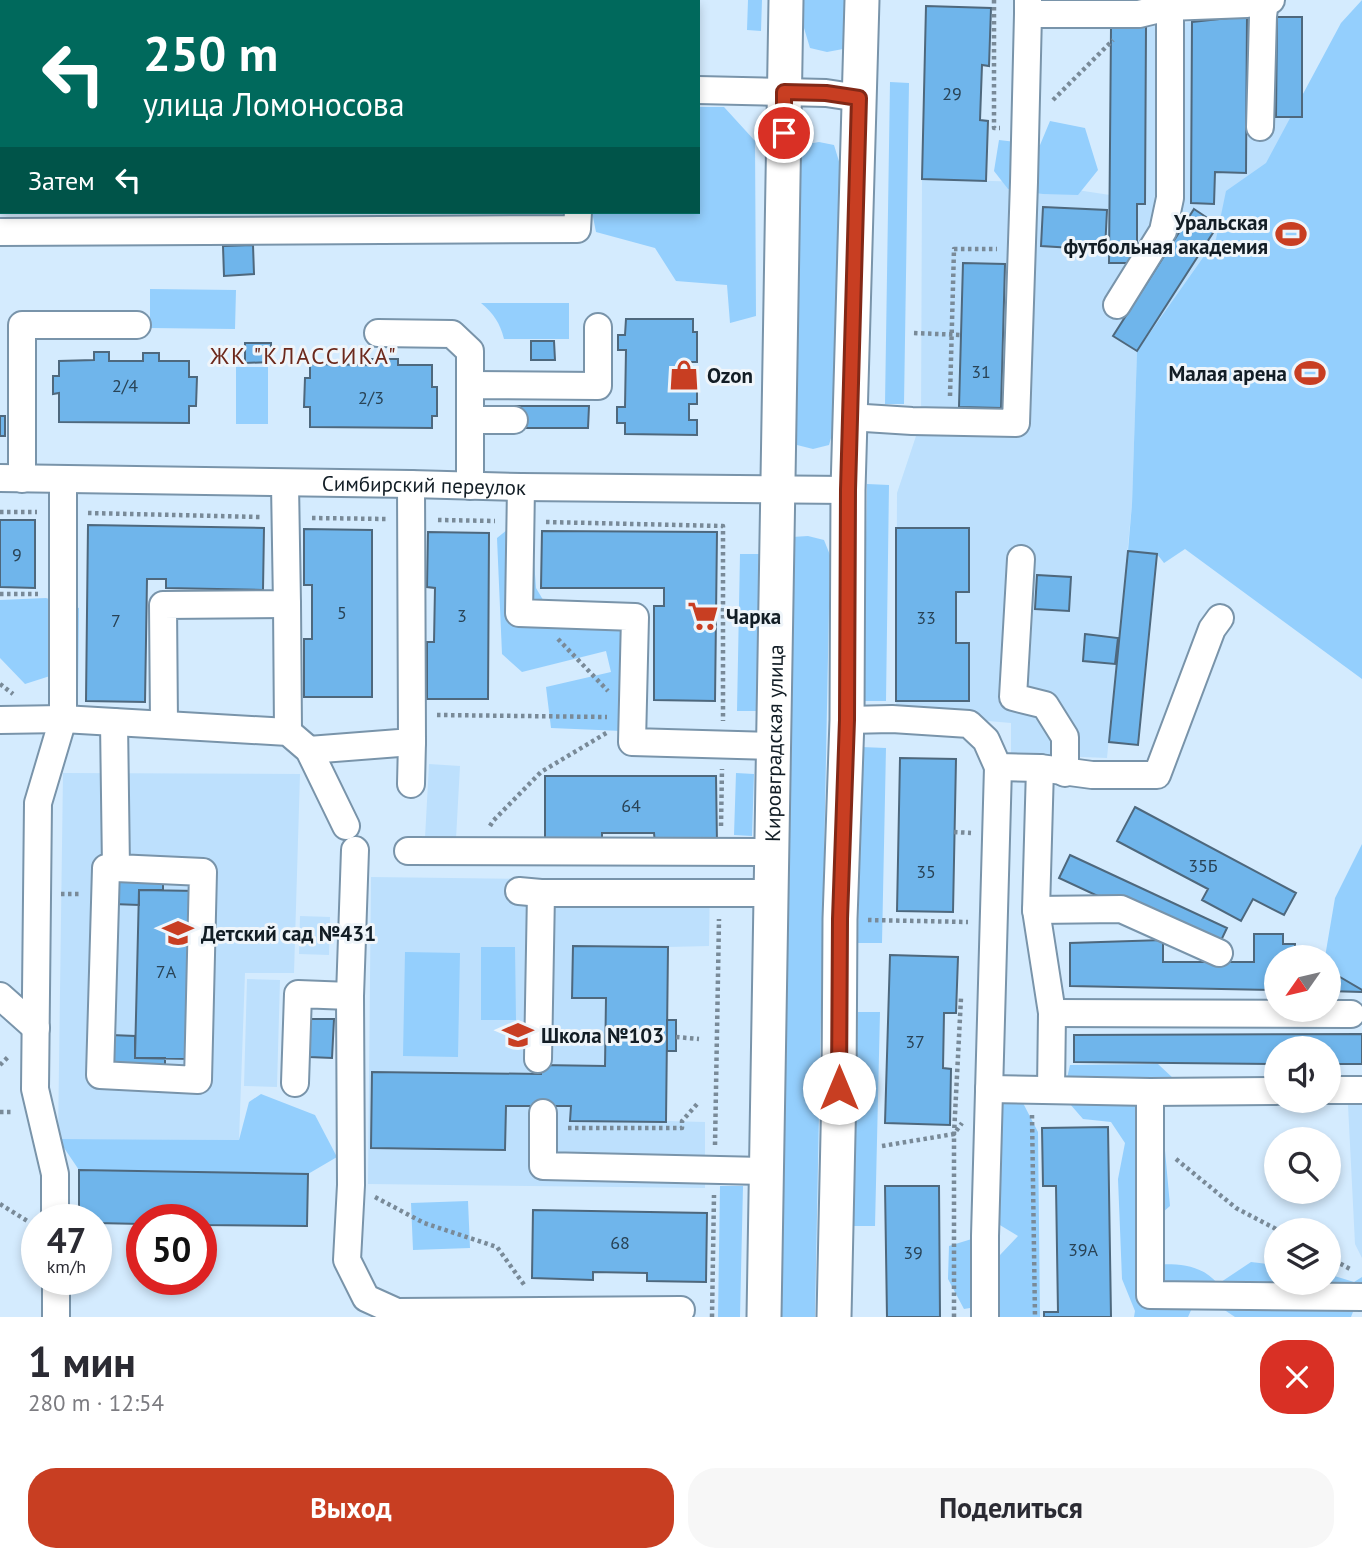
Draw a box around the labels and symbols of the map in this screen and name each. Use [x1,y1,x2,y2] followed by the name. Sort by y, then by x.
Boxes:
[942,82,962,105] house number: 29
[754,103,814,163] pin
[1063,209,1268,260] place label: Уральская футбольная академия
[1274,217,1308,251] sports icon: Уральская футбольная академия
[209,341,398,370] district label: ЖК "КЛАССИКА"
[1293,356,1327,390] sports icon: Малая арена
[667,358,701,392] shop icon: Ozon
[971,360,991,383] house number: 31
[1169,360,1287,387] place label: Малая арена
[707,362,753,389] place label: Ozon
[112,374,138,397] house number: 2/4
[358,386,384,409] house number: 2/3
[322,469,526,501] street label: Симбирский переулок
[12,543,22,566] house number: 9
[686,599,720,633] supermarket icon: Чарка
[337,601,347,624] house number: 5
[726,603,781,630] place label: Чарка
[457,604,467,627] house number: 3
[916,606,936,629] house number: 33
[111,609,121,632] house number: 7
[758,644,789,842] street label: Кировградская улица
[621,794,641,817] house number: 64
[1188,854,1218,877] house number: 35Б
[916,860,936,883] house number: 35
[161,916,195,950] school or university icon: Детский сад №431
[201,920,376,947] place label: Детский сад №431
[1264,945,1340,1022] north arrow
[156,960,177,983] house number: 7А
[501,1018,535,1052] school or university icon: Школа №103
[541,1022,664,1049] place label: Школа №103
[905,1030,925,1053] house number: 37
[802,1051,876,1125] position arrow
[126,1204,217,1295] speed limit sign: 50
[610,1231,630,1254] house number: 68
[1068,1238,1099,1261] house number: 39А
[903,1241,923,1264] house number: 39

